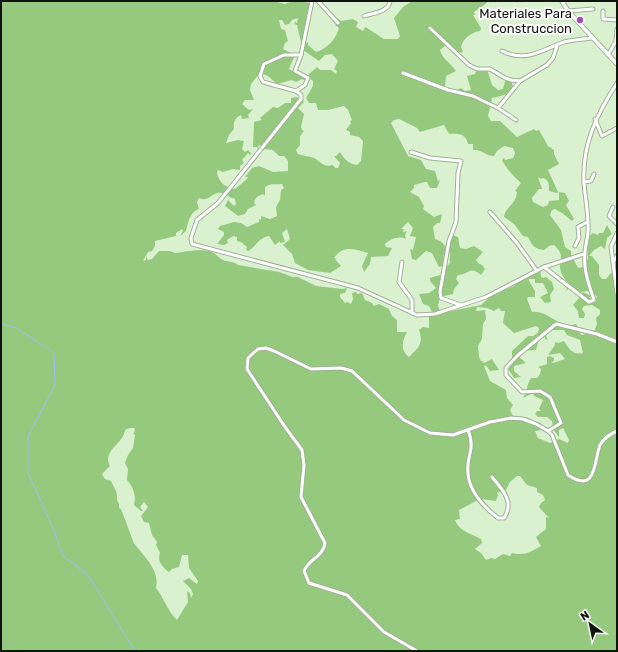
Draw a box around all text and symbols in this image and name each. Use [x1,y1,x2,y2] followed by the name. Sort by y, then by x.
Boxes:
[479,6,572,36] place label: Materiales Para Construccion
[575,15,585,25] marker: Materiales Para Construccion
[570,604,610,644] north arrow
[578,608,592,624] text: N

